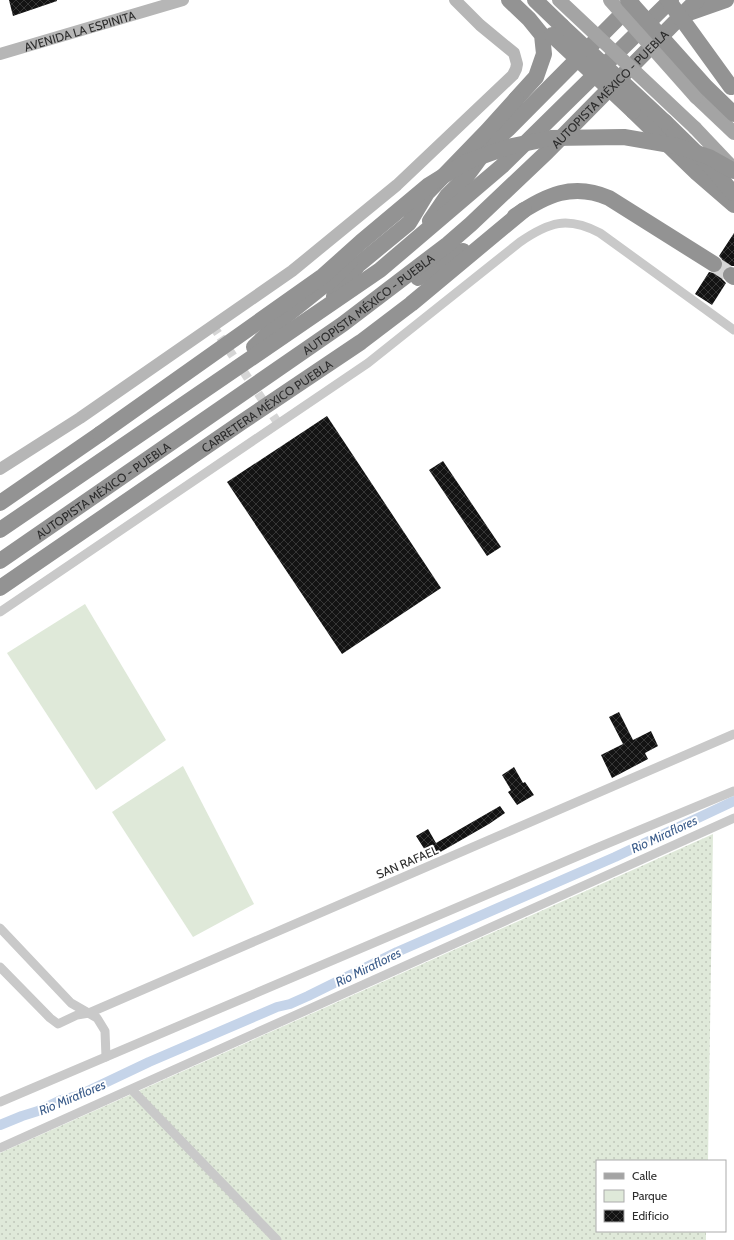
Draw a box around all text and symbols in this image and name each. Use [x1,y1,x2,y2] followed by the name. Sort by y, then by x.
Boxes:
[22,7,138,54] street label: AVENIDA LA ESPINITA
[548,26,672,151] street label: AUTOPISTA MÉXICO - PUEBLA
[299,250,437,358] street label: AUTOPISTA MÉXICO - PUEBLA
[198,356,335,455] street label: CARRETERA MÉXICO PUEBLA
[33,438,174,542] street label: AUTOPISTA MÉXICO - PUEBLA
[628,812,700,856] water label: Rio Miraflores
[374,842,440,882] street label: SAN RAFAEL
[333,944,403,990] water label: Rio Miraflores
[36,1076,108,1118] water label: Rio Miraflores
[596,1160,726,1232] legend
[632,1168,657,1183] text: Calle
[632,1188,667,1203] text: Parque
[632,1208,669,1223] text: Edificio

